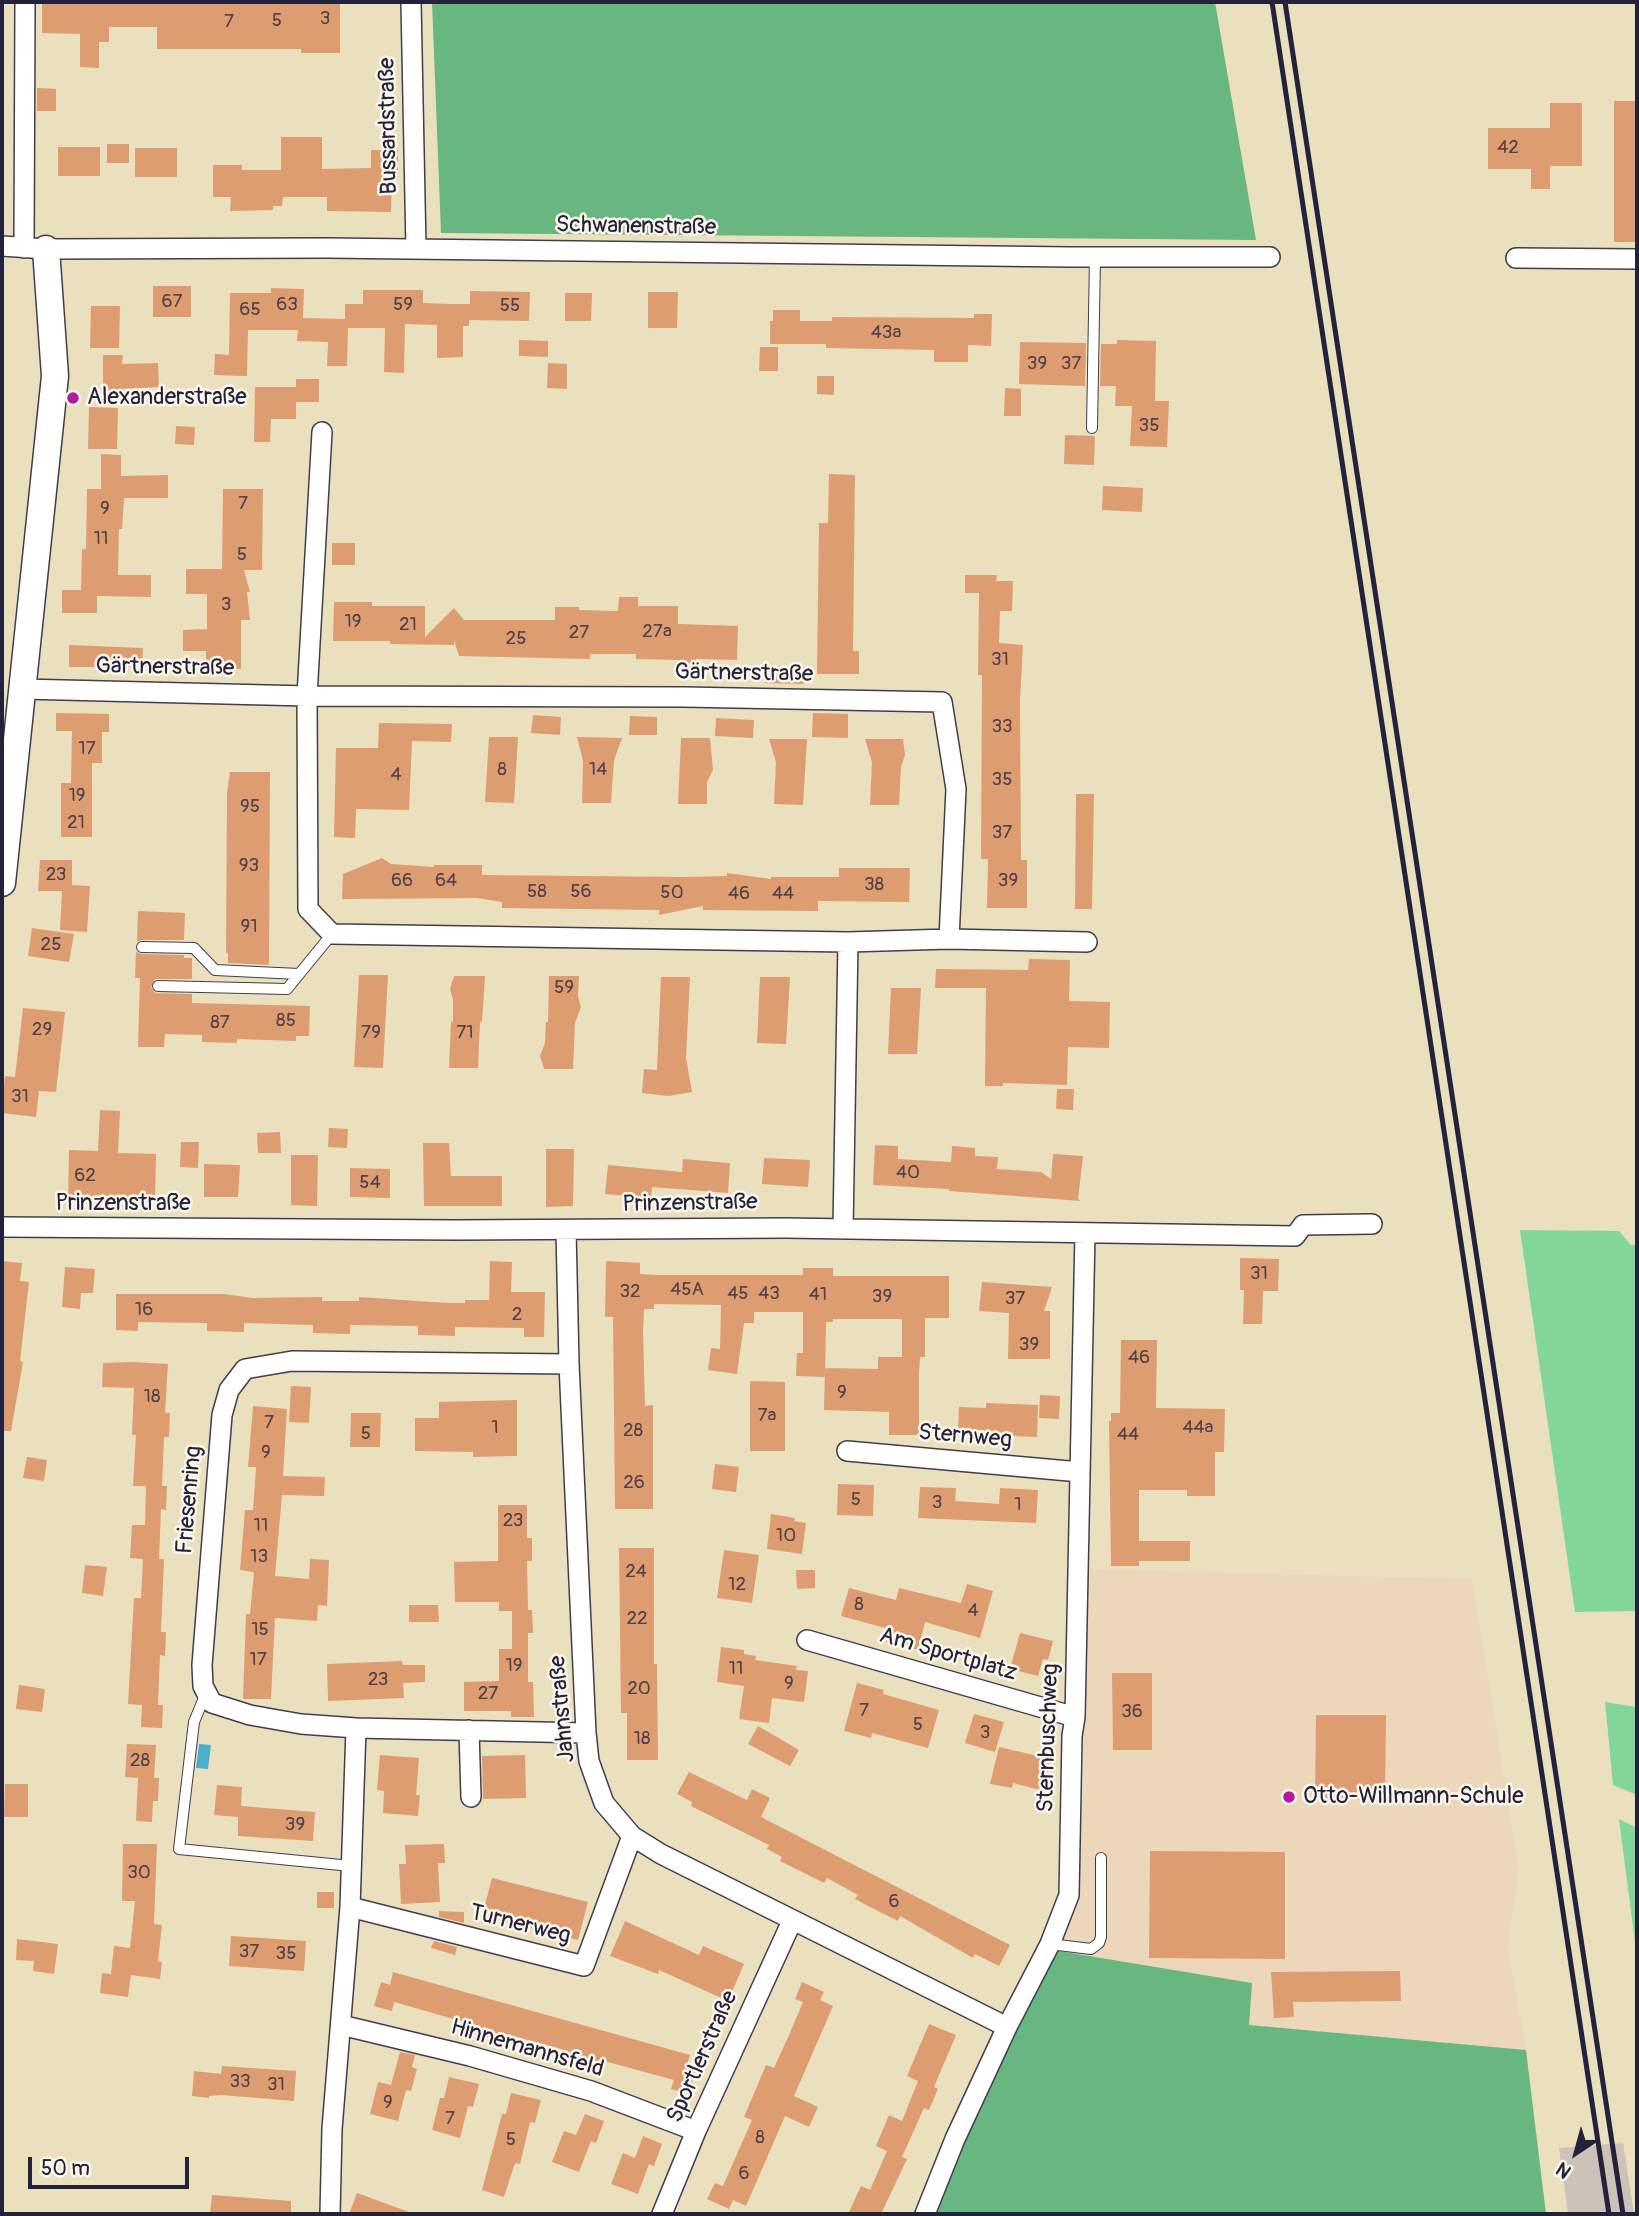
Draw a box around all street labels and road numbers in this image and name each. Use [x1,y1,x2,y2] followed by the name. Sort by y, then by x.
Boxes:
[374,57,404,195] street label: Bussardstraße
[556,212,716,242] street label: Schwanenstraße
[95,653,235,683] street label: Gärtnerstraße
[674,659,814,689] street label: Gärtnerstraße
[622,1189,758,1219] street label: Prinzenstraße
[55,1190,191,1218] street label: Prinzenstraße
[917,1419,1013,1455] street label: Sternweg
[172,1445,208,1555] street label: Friesenring
[876,1622,1020,1688] street label: Am Sportplatz
[545,1654,581,1764] street label: Jahnstraße
[1033,1663,1065,1813] street label: Sternbuschweg
[467,1899,573,1951] street label: Turnerweg
[662,1987,744,2127] street label: Sportlerstraße
[447,2014,607,2084] street label: Hinnemannsfeld

